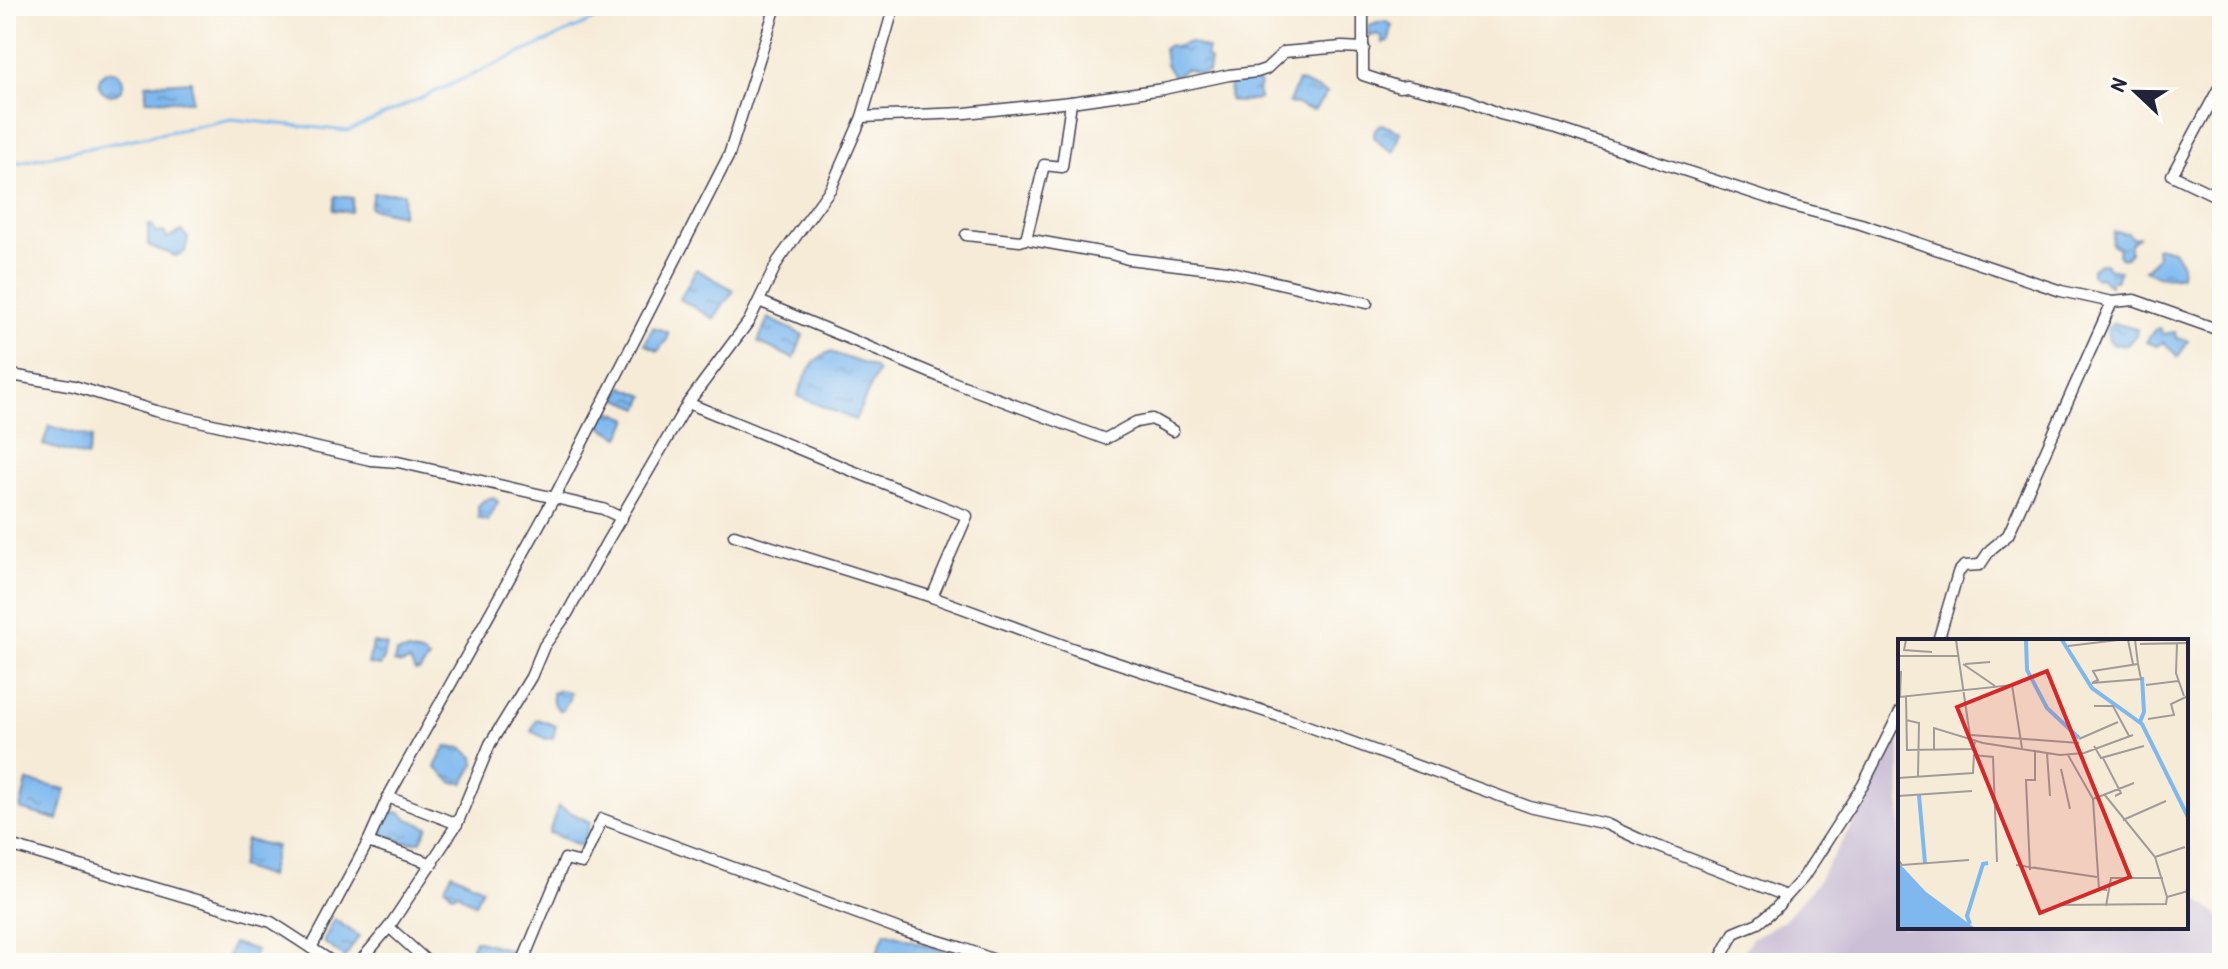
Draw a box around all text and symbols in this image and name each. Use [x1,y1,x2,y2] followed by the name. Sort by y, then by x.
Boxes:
[2096,52,2176,132] north arrow
[2101,73,2134,96] text: N
[1898,639,2188,929] inset map

